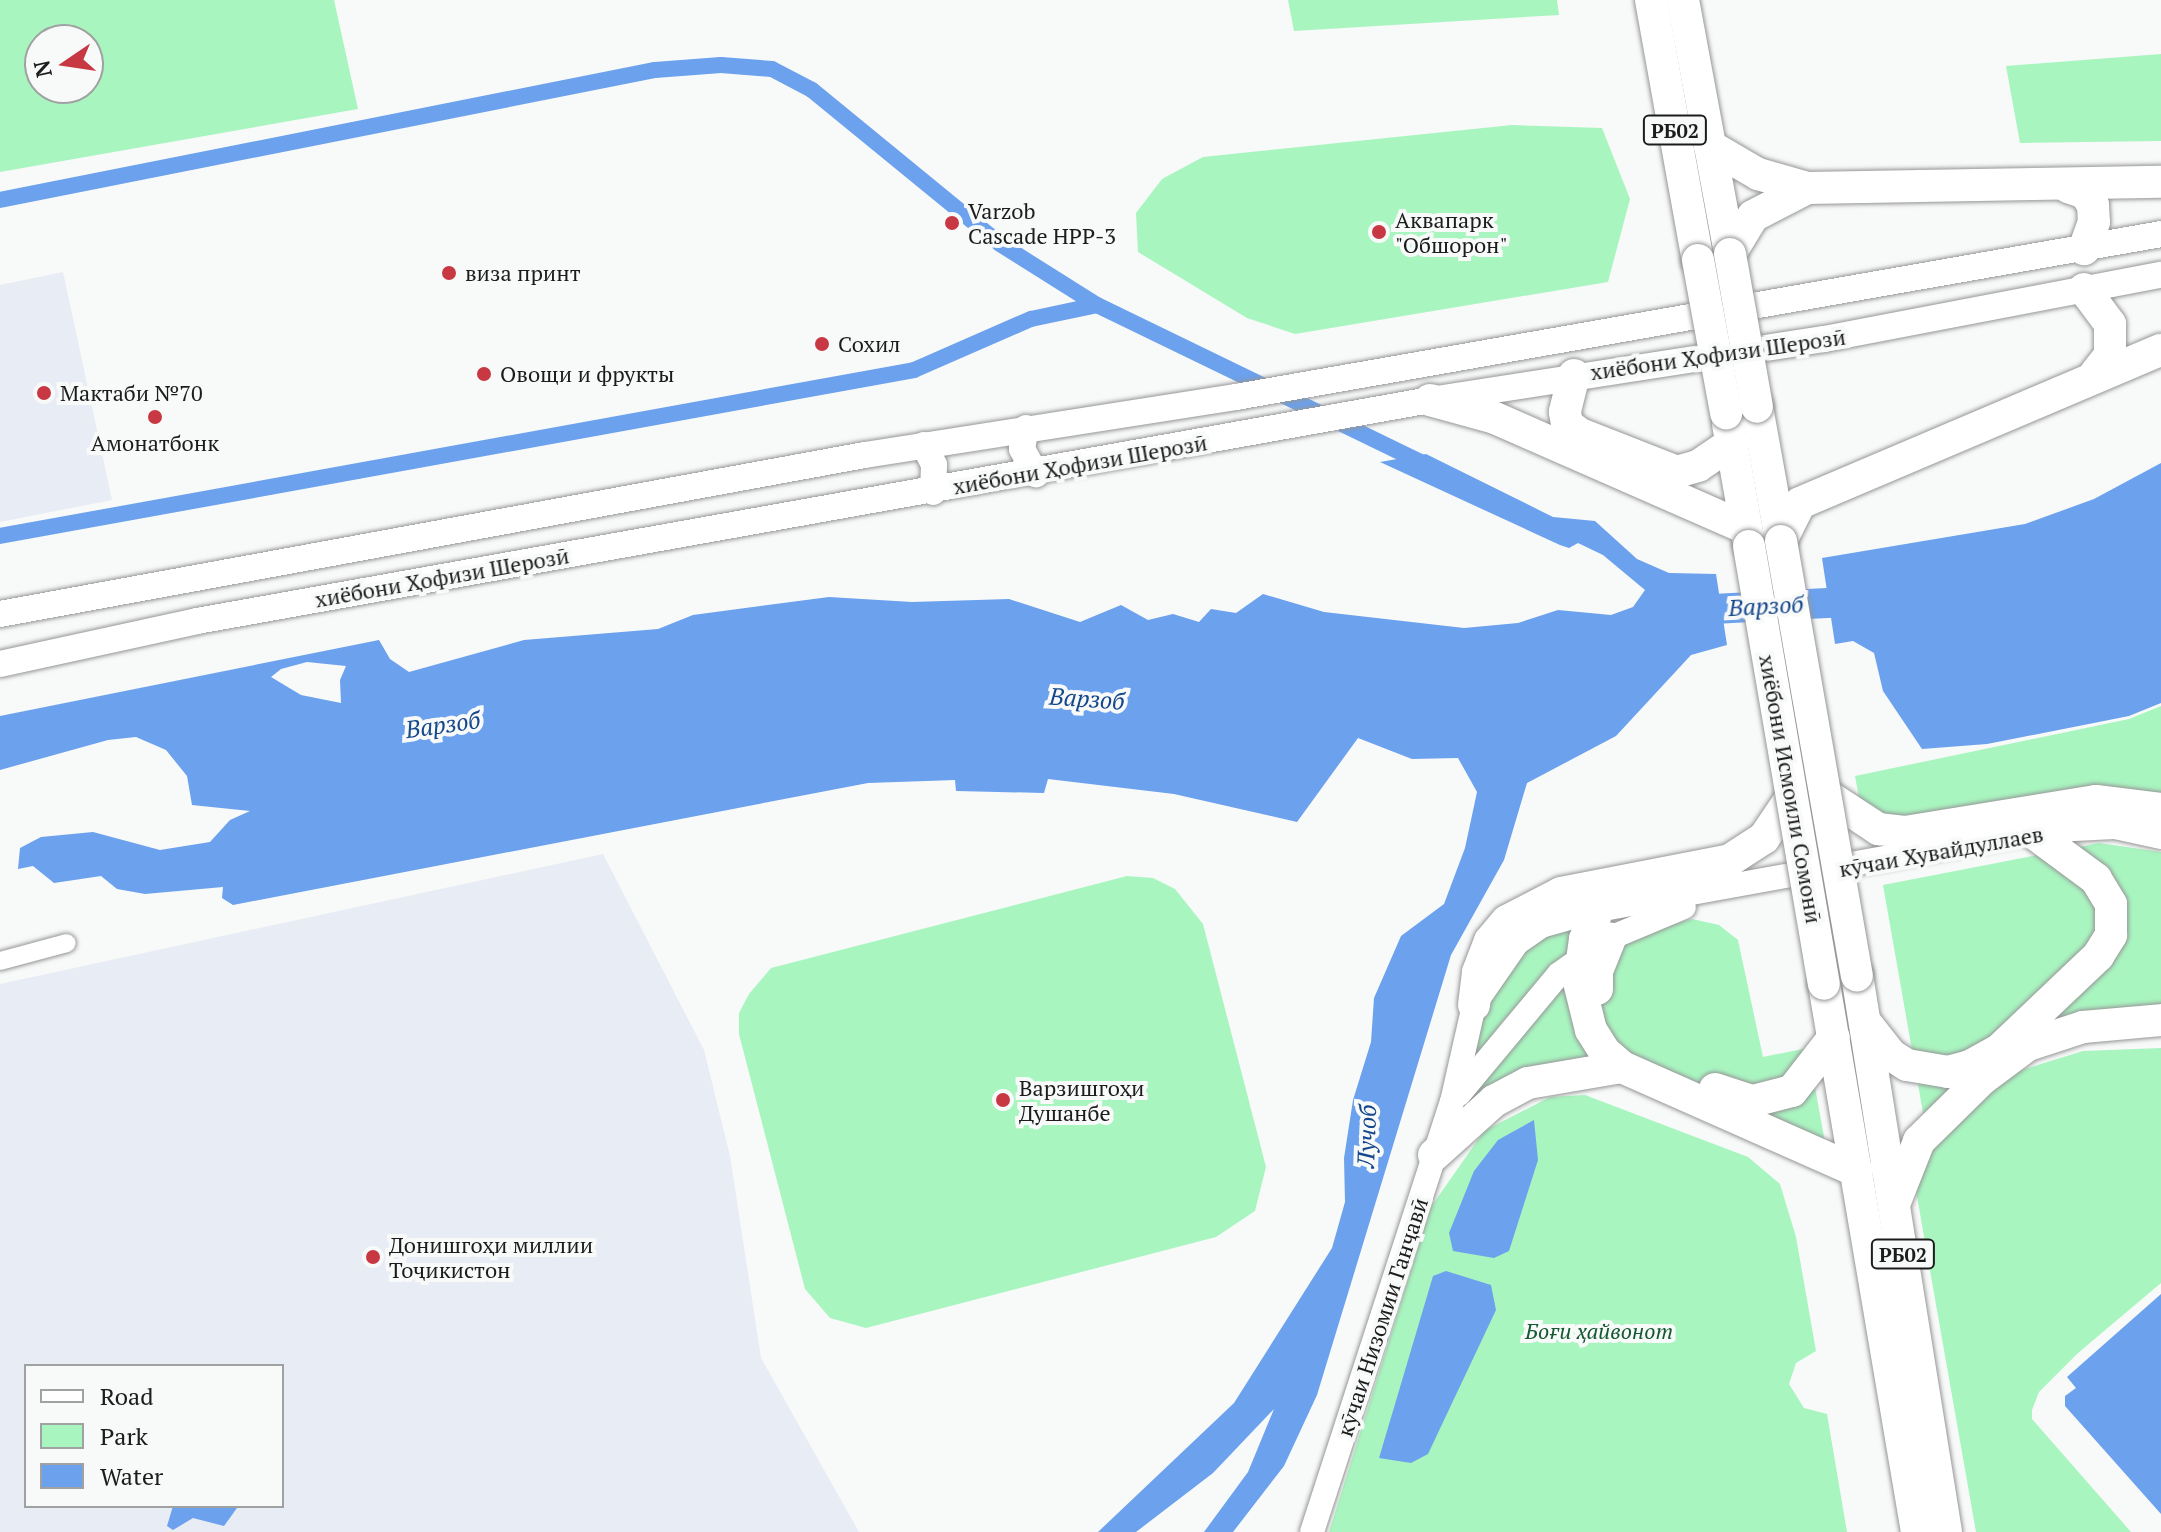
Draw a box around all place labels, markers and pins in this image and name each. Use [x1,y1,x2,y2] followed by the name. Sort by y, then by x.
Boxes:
[968,197,1116,248] place label: Varzob Cascade HPP-3
[1395,206,1508,258] place label: Аквапарк "Обшорон"
[943,214,961,232] marker: Varzob Cascade HPP-3
[1370,223,1388,241] marker: Аквапарк "Обшорон"
[465,260,581,286] place label: виза принт
[440,264,458,282] marker: виза принт
[838,331,900,357] place label: Сохил
[813,335,831,353] marker: Сохил
[500,361,674,387] place label: Овощи и фрукты
[475,365,493,383] marker: Овощи и фрукты
[60,380,203,406] place label: Мактаби №70
[35,384,53,402] marker: Мактаби №70
[146,408,164,426] marker: Амонатбонк
[91,430,219,456] place label: Амонатбонк
[1019,1074,1145,1126] place label: Варзишгоҳи Душанбе
[994,1091,1012,1109] marker: Варзишгоҳи Душанбе
[389,1231,593,1282] place label: Донишгоҳи миллии Тоҷикистон
[364,1248,382,1266] marker: Донишгоҳи миллии Тоҷикистон

